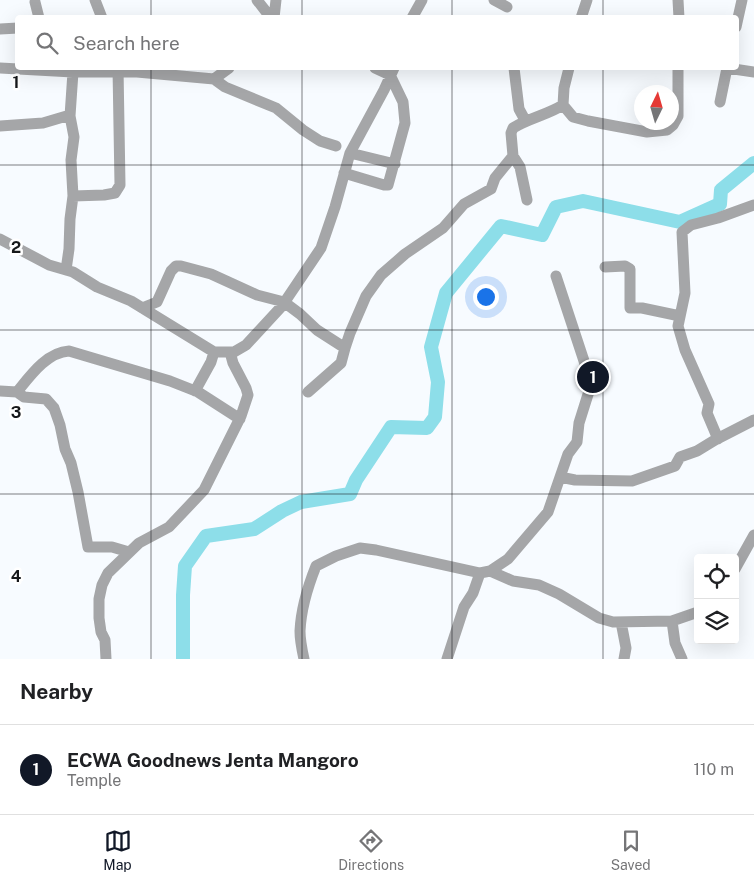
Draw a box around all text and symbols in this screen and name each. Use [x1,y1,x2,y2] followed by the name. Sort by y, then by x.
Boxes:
[15,15,739,70] search box
[33,29,61,57] icon: search
[73,32,180,54] text: Search here
[13,73,19,92] text: 1
[634,85,679,130] north arrow
[11,238,21,257] text: 2
[473,284,499,310] your location
[577,358,609,396] pin: 1
[11,403,21,422] text: 3
[694,554,739,644] map controls
[694,554,739,599] button: locate
[11,567,22,586] text: 4
[694,599,739,644] button: layers
[20,679,93,704] text: Nearby
[67,749,359,771] text: ECWA Goodnews Jenta Mangoro
[33,760,39,779] text: 1
[693,760,734,779] text: 110 m
[67,771,121,790] text: Temple
[103,827,132,873] tab: Map
[338,827,404,873] tab: Directions
[611,827,651,873] tab: Saved

